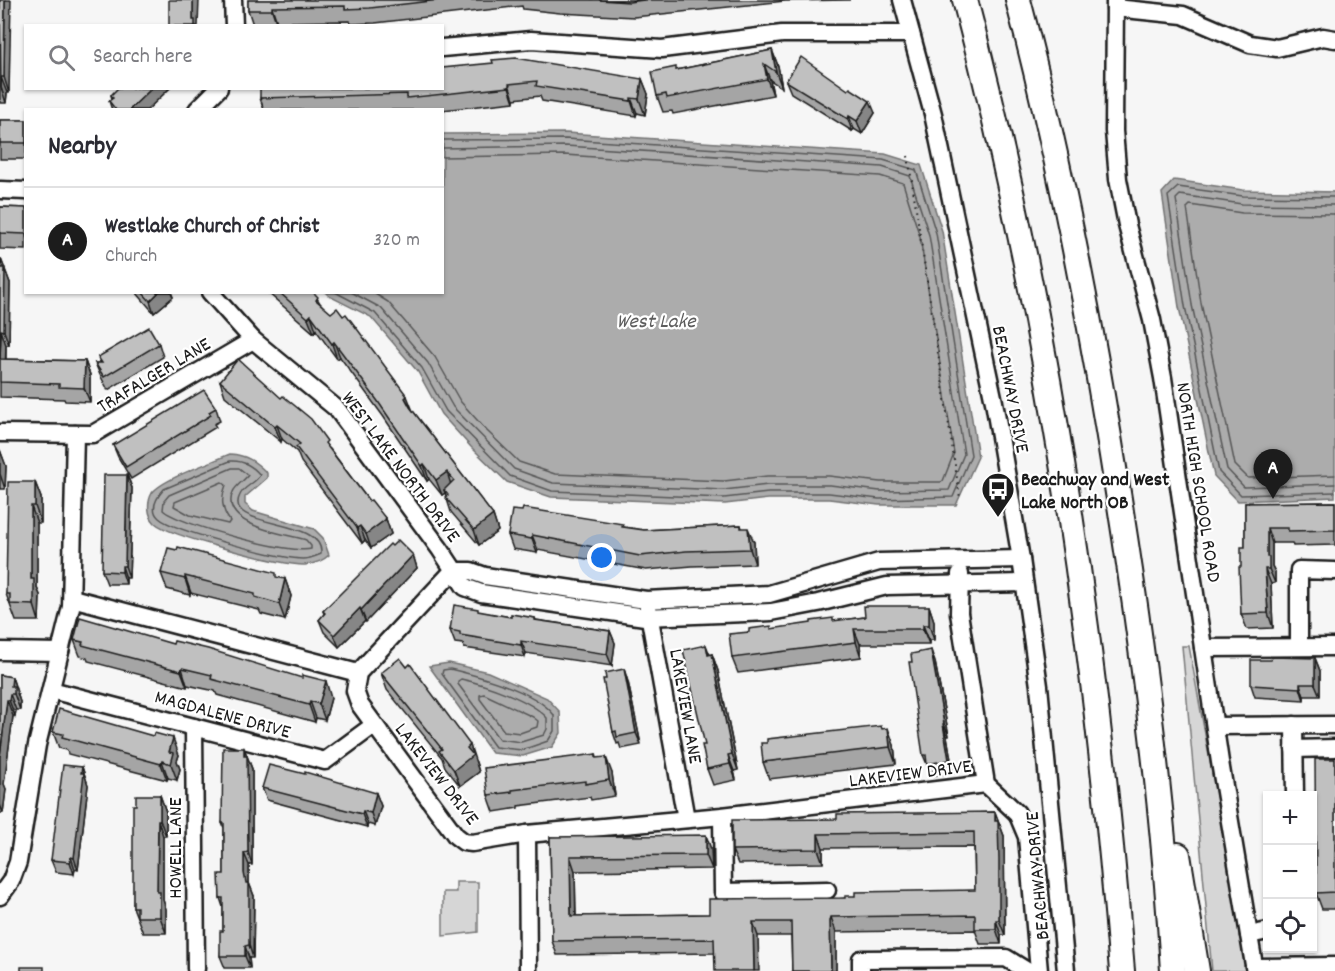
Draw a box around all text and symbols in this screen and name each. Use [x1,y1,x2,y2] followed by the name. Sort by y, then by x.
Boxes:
[24,24,444,90] search box
[45,41,78,74] icon: search
[93,42,192,73] text: Search here
[48,129,116,166] text: Nearby
[105,212,320,243] text: Westlake Church of Christ
[62,227,73,255] text: A
[373,227,420,255] text: 320 m
[105,243,157,271] text: Church
[617,308,697,338] water label: West Lake
[983,324,1035,455] street label: BEACHWAY DRIVE
[92,332,217,422] street label: TRAFALGER LANE
[1167,380,1227,585] street label: NORTH HIGH SCHOOL ROAD
[333,386,466,549] street label: WEST LAKE NORTH DRIVE
[1254,450,1292,499] pin: A
[1021,467,1170,518] place label: Beachway and West Lake North OB
[980,471,1016,518] bus stop icon: Beachway and West Lake North OB
[587,543,616,572] your location
[660,647,708,766] street label: LAKEVIEW LANE
[151,684,293,748] street label: MAGDALENE DRIVE
[387,718,485,832] street label: LAKEVIEW DRIVE
[847,754,973,796] street label: LAKEVIEW DRIVE
[1263,791,1317,953] map controls
[1263,791,1317,845] button: +
[163,797,191,899] street label: HOWELL LANE
[1019,810,1059,941] street label: BEACHWAY DRIVE
[1263,845,1317,899] button: −
[1263,899,1317,953] button: locate

